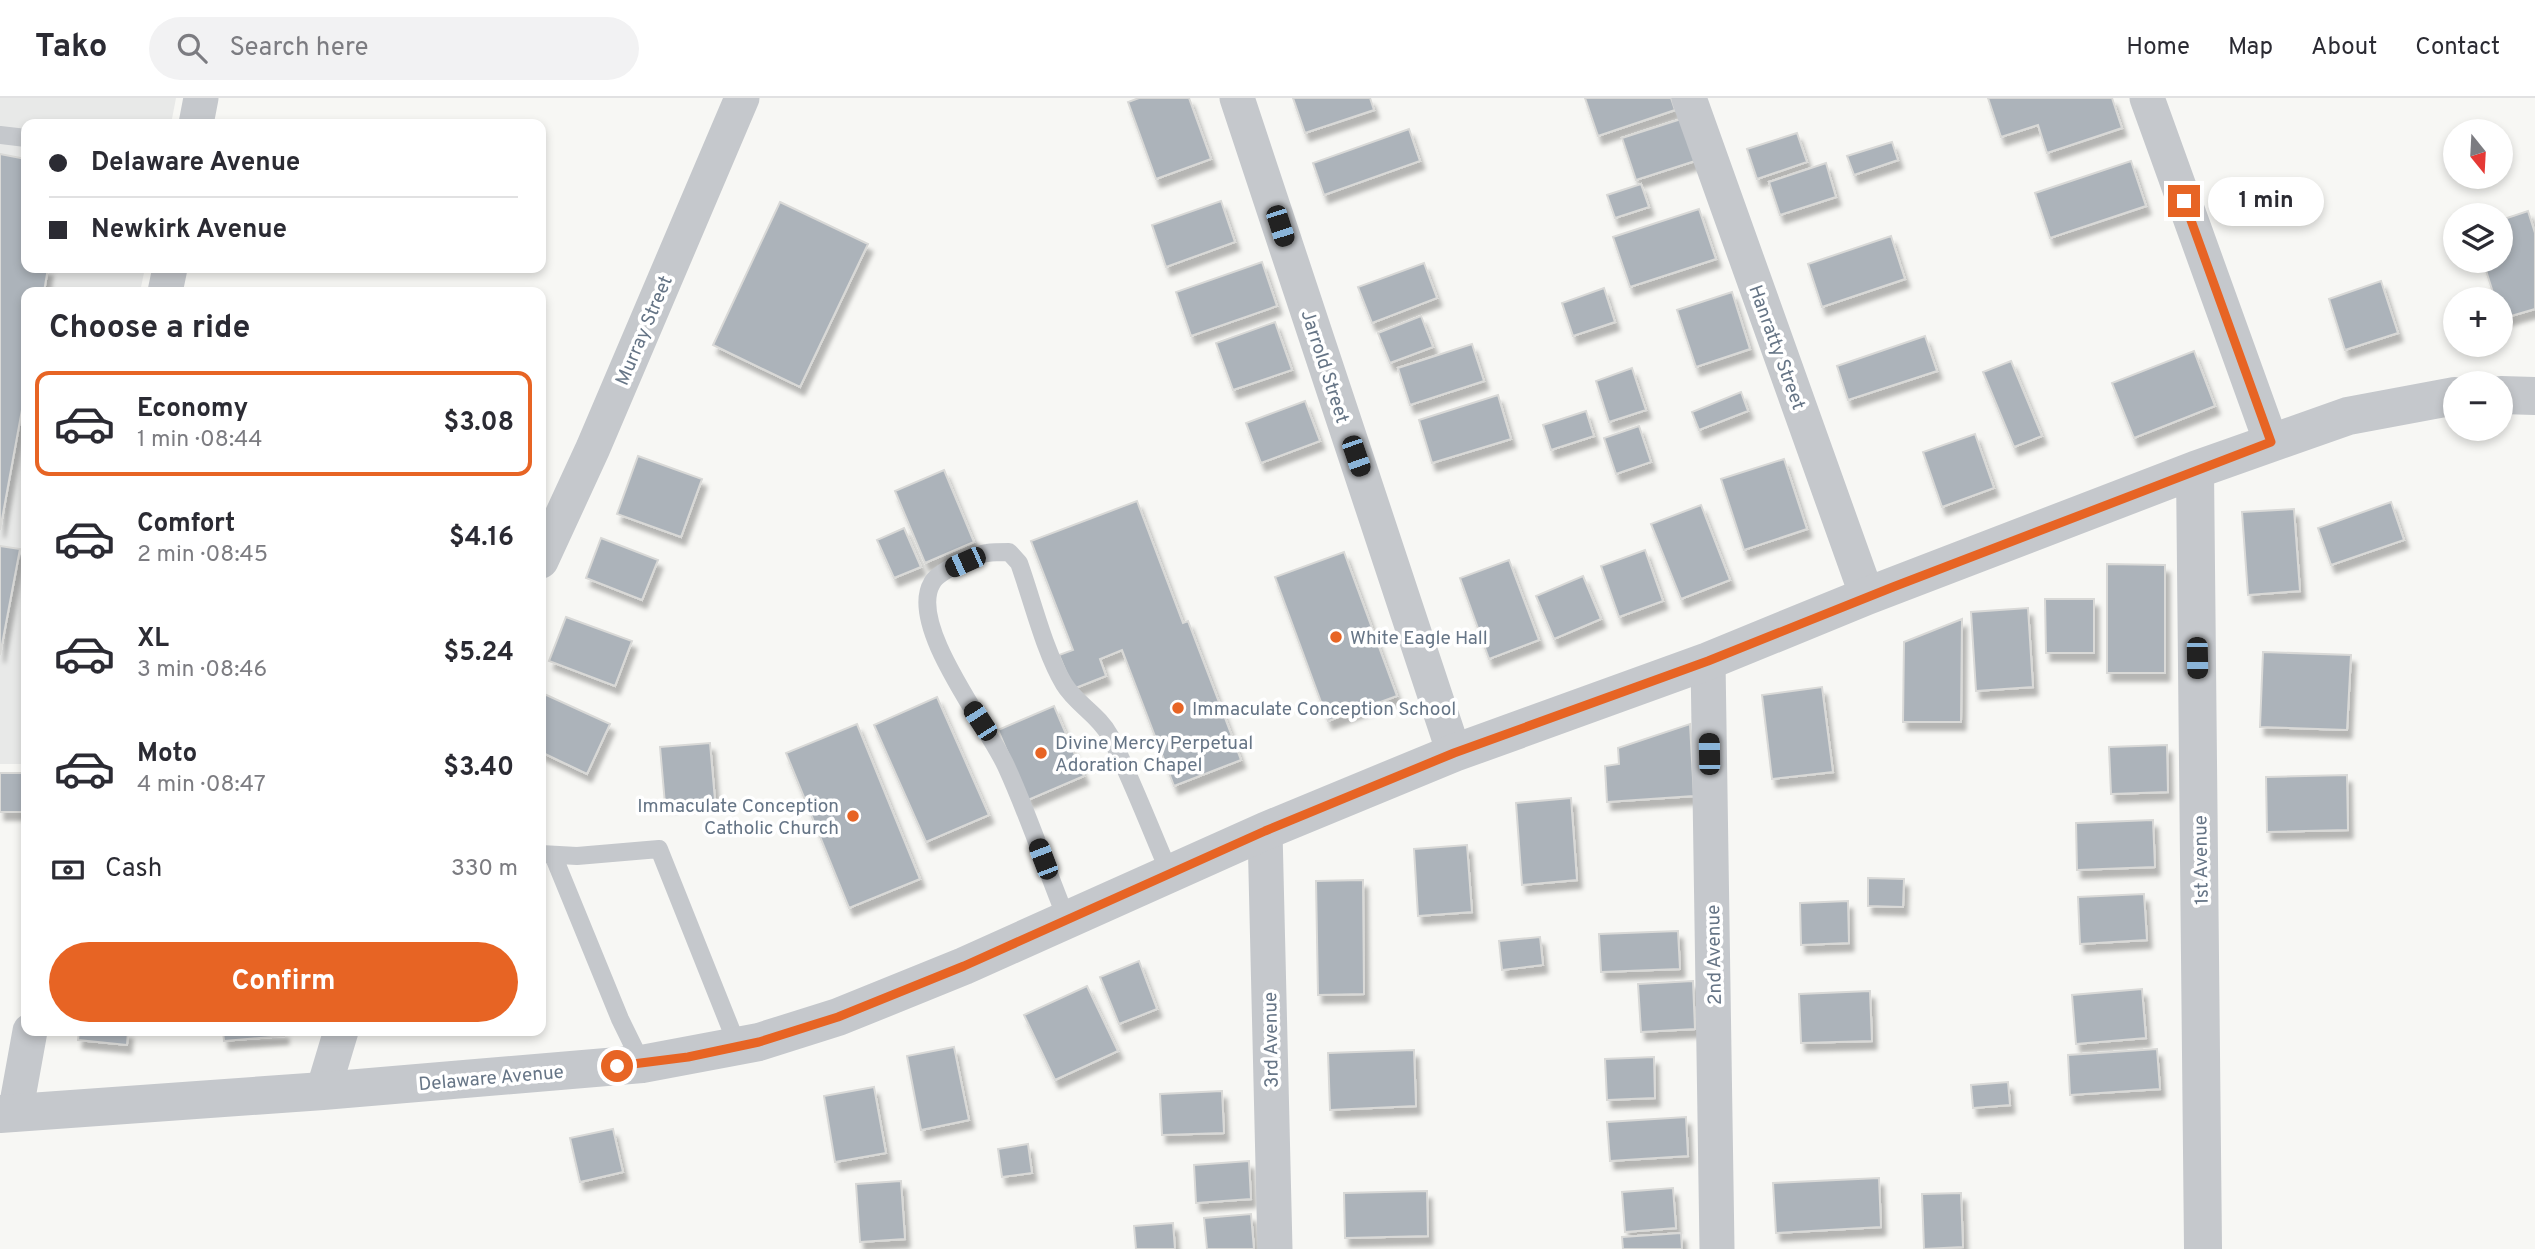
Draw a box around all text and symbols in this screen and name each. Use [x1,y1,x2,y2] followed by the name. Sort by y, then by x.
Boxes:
[149,17,639,80] search box
[35,27,107,69] text: Tako
[173,29,211,67] icon: search
[229,32,368,65] text: Search here
[2126,33,2190,63] text: Home
[2228,33,2273,63] text: Map
[2311,33,2377,63] text: About
[2415,33,2500,63] text: Contact
[2443,119,2513,189] north arrow
[2443,119,2513,441] map controls
[91,147,300,180] text: Delaware Avenue
[2208,176,2324,226] callout: 1 min
[2168,185,2200,217] route end
[2238,187,2294,216] text: 1 min
[1264,203,1297,249] car
[2443,203,2513,273] button: layers
[91,214,287,247] text: Newkirk Avenue
[611,272,679,389] street label: Murray Street
[1742,282,1810,413] street label: Hanratty Street
[2443,287,2513,357] button: +
[1294,307,1354,426] street label: Jarrold Street
[49,309,250,349] text: Choose a ride
[2443,371,2513,441] button: −
[53,392,116,455] icon: car
[137,393,248,426] text: Economy
[444,407,514,440] text: $3.08
[137,426,263,455] text: 1 min · 08:44
[1340,433,1373,479] car
[53,507,116,570] icon: car
[137,508,235,541] text: Comfort
[449,522,514,555] text: $4.16
[137,541,268,570] text: 2 min · 08:45
[942,544,989,580] car
[53,622,116,685] icon: car
[137,623,169,656] text: XL
[1350,627,1488,651] place label: White Eagle Hall
[1328,629,1344,645] marker: White Eagle Hall
[443,637,514,670] text: $5.24
[2187,637,2208,679] car
[137,656,267,685] text: 3 min · 08:46
[960,698,1001,744] car
[1192,698,1456,722] place label: Immaculate Conception School
[1170,700,1186,716] marker: Immaculate Conception School
[1055,732,1253,778] place label: Divine Mercy Perpetual Adoration Chapel
[1699,733,1720,775] car
[53,737,116,800] icon: car
[137,738,197,771] text: Moto
[1033,745,1049,761] marker: Divine Mercy Perpetual Adoration Chapel
[443,752,514,785] text: $3.40
[137,771,266,800] text: 4 min · 08:47
[637,795,839,841] place label: Immaculate Conception Catholic Church
[845,808,861,824] marker: Immaculate Conception Catholic Church
[2189,815,2215,905] street label: 1st Avenue
[1026,836,1061,882] car
[49,851,87,889] icon: cash
[105,853,162,886] text: Cash
[451,855,518,884] text: 330 m
[1702,905,1728,1005] street label: 2nd Avenue
[49,942,518,1022] button: Confirm
[1259,992,1285,1088] street label: 3rd Avenue
[601,1050,633,1082] route start
[418,1061,565,1097] street label: Delaware Avenue

